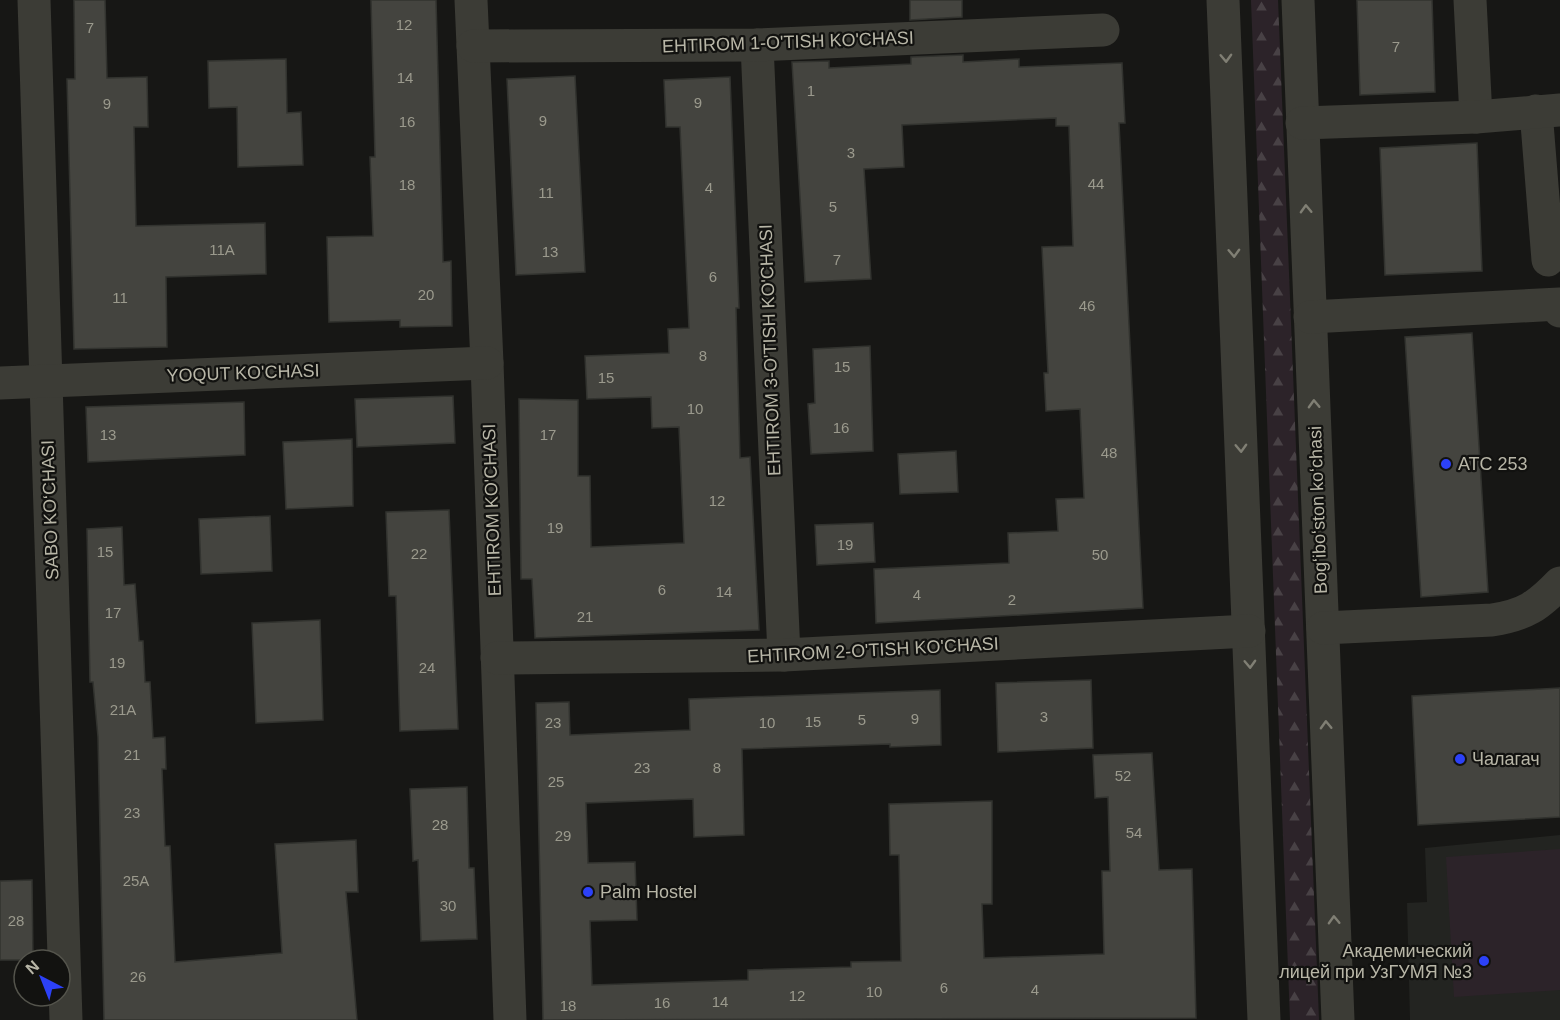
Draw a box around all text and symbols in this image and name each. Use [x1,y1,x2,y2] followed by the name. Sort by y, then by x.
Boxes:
[396,16,412,33] house number: 12
[86,19,94,36] house number: 7
[662,28,914,56] street label: EHTIROM 1-O'TISH KO'CHASI
[1392,38,1400,55] house number: 7
[1219,54,1232,63] one-way arrow
[397,69,413,86] house number: 14
[807,82,815,99] house number: 1
[694,94,702,111] house number: 9
[103,95,111,112] house number: 9
[539,112,547,129] house number: 9
[399,113,415,130] house number: 16
[847,144,855,161] house number: 3
[1088,175,1104,192] house number: 44
[399,176,415,193] house number: 18
[705,179,713,196] house number: 4
[538,184,554,201] house number: 11
[829,198,837,215] house number: 5
[1299,205,1312,214] one-way arrow
[756,224,784,476] street label: EHTIROM 3-O'TISH KO'CHASI
[209,241,235,258] house number: 11A
[542,243,558,260] house number: 13
[1227,249,1240,258] one-way arrow
[833,251,841,268] house number: 7
[709,268,717,285] house number: 6
[418,286,434,303] house number: 20
[112,289,128,306] house number: 11
[1079,297,1095,314] house number: 46
[699,347,707,364] house number: 8
[834,358,850,375] house number: 15
[166,360,320,386] street label: YOQUT KO'CHASI
[598,369,614,386] house number: 15
[1307,399,1320,408] one-way arrow
[687,400,703,417] house number: 10
[833,419,849,436] house number: 16
[479,423,505,597] street label: EHTIROM KO'CHASI
[100,426,116,443] house number: 13
[540,426,556,443] house number: 17
[1305,426,1331,594] street label: Bogʻiboʻston koʻchasi
[38,440,62,580] street label: SABO KO‘CHASI
[1101,444,1117,461] house number: 48
[1235,444,1248,453] one-way arrow
[1458,454,1528,474] place label: АТС 253
[1439,457,1453,471] marker: АТС 253
[709,492,725,509] house number: 12
[547,519,563,536] house number: 19
[837,536,853,553] house number: 19
[97,543,113,560] house number: 15
[411,545,427,562] house number: 22
[1092,546,1108,563] house number: 50
[658,581,666,598] house number: 6
[716,583,732,600] house number: 14
[913,586,921,603] house number: 4
[1008,591,1016,608] house number: 2
[105,604,121,621] house number: 17
[577,608,593,625] house number: 21
[747,633,999,667] street label: EHTIROM 2-O'TISH KO'CHASI
[109,654,125,671] house number: 19
[419,659,435,676] house number: 24
[1243,659,1256,668] one-way arrow
[110,701,136,718] house number: 21A
[1040,708,1048,725] house number: 3
[911,710,919,727] house number: 9
[858,711,866,728] house number: 5
[805,713,821,730] house number: 15
[545,714,561,731] house number: 23
[759,714,775,731] house number: 10
[1320,720,1333,729] one-way arrow
[124,746,140,763] house number: 21
[1472,749,1540,769] place label: Чалагач
[1453,752,1467,766] marker: Чалагач
[634,759,650,776] house number: 23
[713,759,721,776] house number: 8
[1115,767,1131,784] house number: 52
[548,773,564,790] house number: 25
[124,804,140,821] house number: 23
[432,816,448,833] house number: 28
[1126,824,1142,841] house number: 54
[555,827,571,844] house number: 29
[123,872,149,889] house number: 25A
[600,882,697,902] place label: Palm Hostel
[581,885,595,899] marker: Palm Hostel
[440,897,456,914] house number: 30
[8,912,24,929] house number: 28
[1328,915,1341,924] one-way arrow
[1279,941,1472,982] place label: Академический лицей при УзГУМЯ №3
[12,948,72,1008] north arrow
[1477,954,1491,968] marker: Академический лицей при УзГУМЯ №3
[22,957,42,977] text: N
[130,968,146,985] house number: 26
[940,979,948,996] house number: 6
[1031,981,1039,998] house number: 4
[866,983,882,1000] house number: 10
[789,987,805,1004] house number: 12
[712,993,728,1010] house number: 14
[654,994,670,1011] house number: 16
[560,997,576,1014] house number: 18

